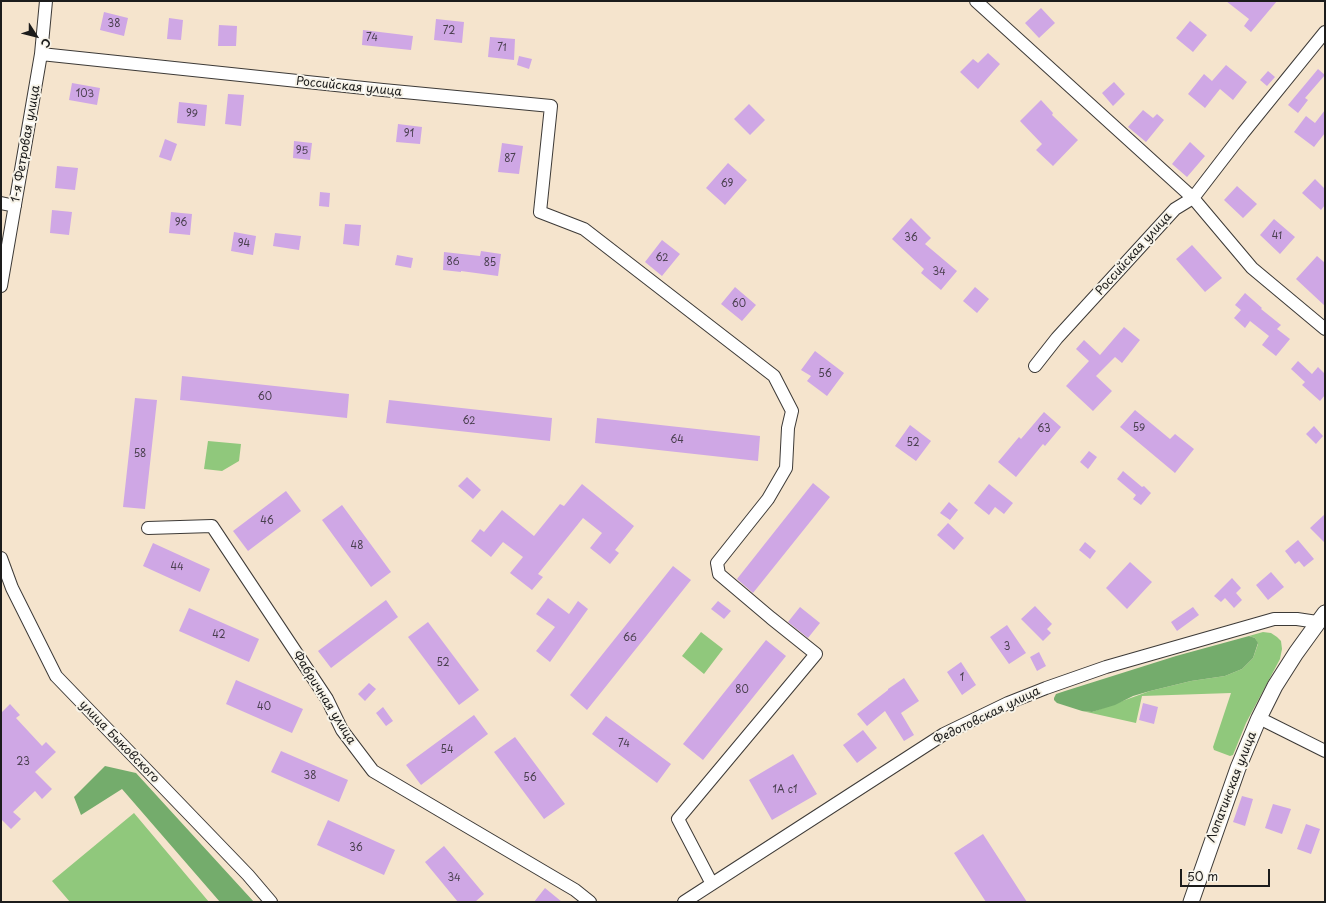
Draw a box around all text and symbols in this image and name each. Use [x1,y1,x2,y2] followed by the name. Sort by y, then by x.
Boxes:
[16,16,56,56] north arrow
[108,18,120,30] house number: 38
[443,25,455,37] house number: 72
[366,32,378,44] house number: 74
[37,35,55,52] text: С
[497,42,507,54] house number: 71
[295,74,403,100] street label: Российская улица
[9,84,43,204] street label: 1-я Фетровая улица
[76,88,94,100] house number: 103
[186,108,198,120] house number: 99
[404,128,414,140] house number: 91
[296,145,308,157] house number: 95
[504,153,516,165] house number: 87
[721,178,733,190] house number: 69
[1093,210,1175,298] street label: Российская улица
[175,217,187,229] house number: 96
[1272,230,1282,242] house number: 41
[904,232,918,244] house number: 36
[238,238,250,250] house number: 94
[655,252,669,264] house number: 62
[447,256,459,268] house number: 86
[484,257,496,269] house number: 85
[932,266,946,278] house number: 34
[732,298,746,310] house number: 60
[818,368,832,380] house number: 56
[258,391,272,403] house number: 60
[462,415,476,427] house number: 62
[1133,422,1145,434] house number: 59
[1037,423,1051,435] house number: 63
[670,434,684,446] house number: 64
[906,437,920,449] house number: 52
[134,448,146,460] house number: 58
[260,515,274,527] house number: 46
[351,540,363,552] house number: 48
[170,561,184,573] house number: 44
[212,629,226,641] house number: 42
[623,632,637,644] house number: 66
[1004,641,1010,653] house number: 3
[290,649,358,747] street label: Фабричная улица
[436,657,450,669] house number: 52
[960,672,964,684] house number: 1
[735,684,749,696] house number: 80
[931,684,1043,748] street label: Федотовская улица
[76,698,162,786] street label: улица Быковского
[257,701,271,713] house number: 40
[1204,730,1260,844] street label: Лопатинская улица
[618,738,630,750] house number: 74
[440,744,454,756] house number: 54
[16,756,30,768] house number: 23
[304,770,316,782] house number: 38
[523,772,537,784] house number: 56
[772,784,798,796] house number: 1А с1
[349,842,363,854] house number: 36
[1182,861,1272,887] scale bar
[1187,867,1218,885] text: 50 m
[447,872,461,884] house number: 34

